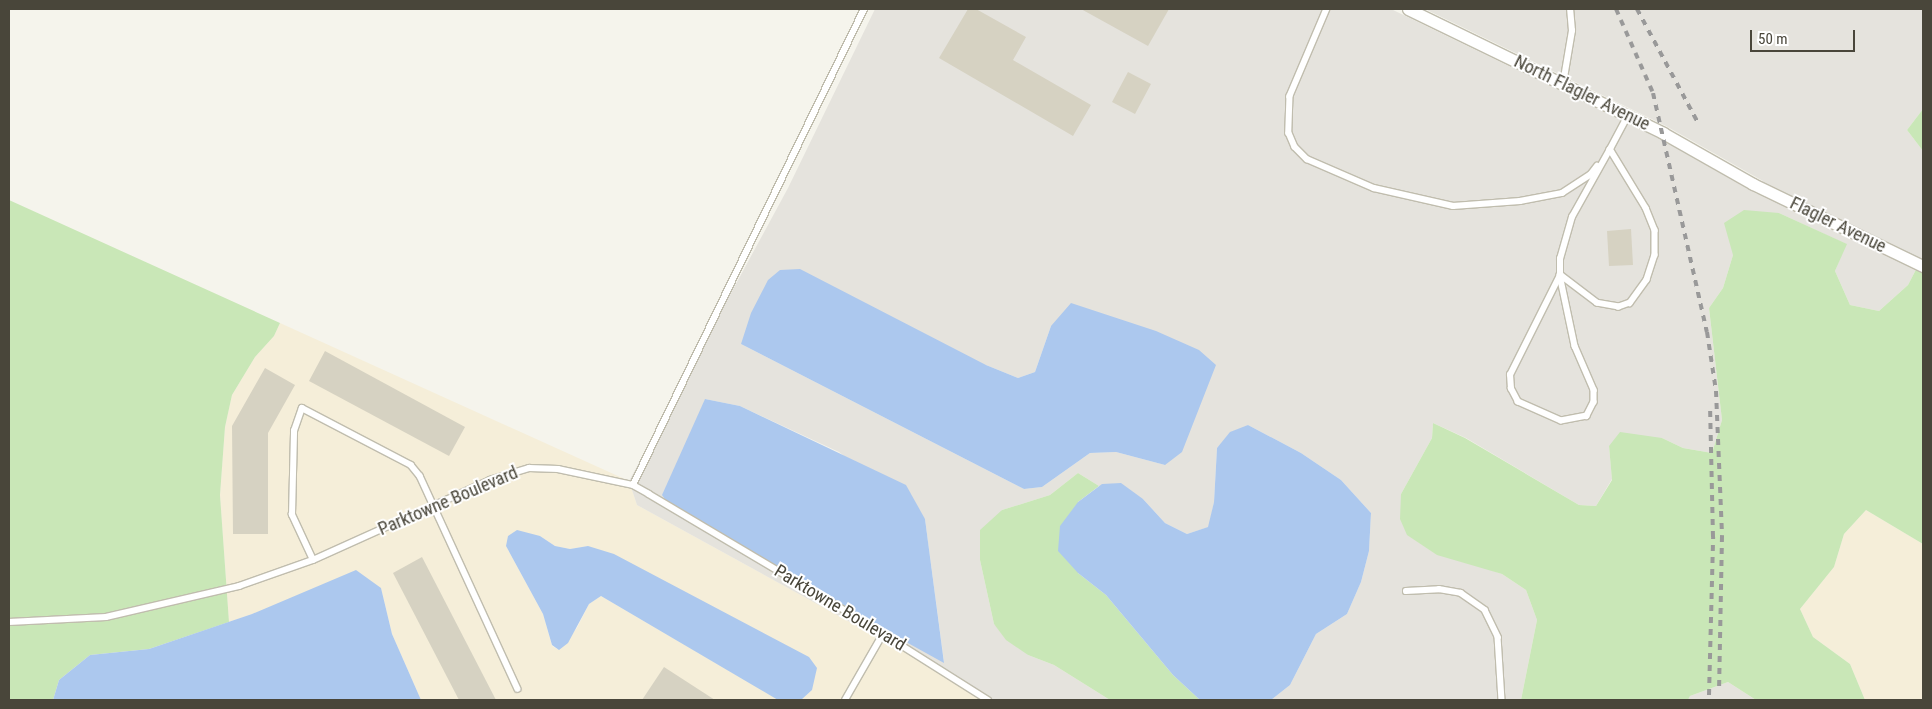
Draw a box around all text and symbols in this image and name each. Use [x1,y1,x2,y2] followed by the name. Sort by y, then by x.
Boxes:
[1752,20,1857,52] scale bar
[1758,30,1788,48] text: 50 m
[1511,51,1653,135] street label: North Flagler Avenue
[1786,192,1890,258] street label: Flagler Avenue
[375,462,521,540] street label: Parktowne Boulevard
[770,560,910,656] street label: Parktowne Boulevard

